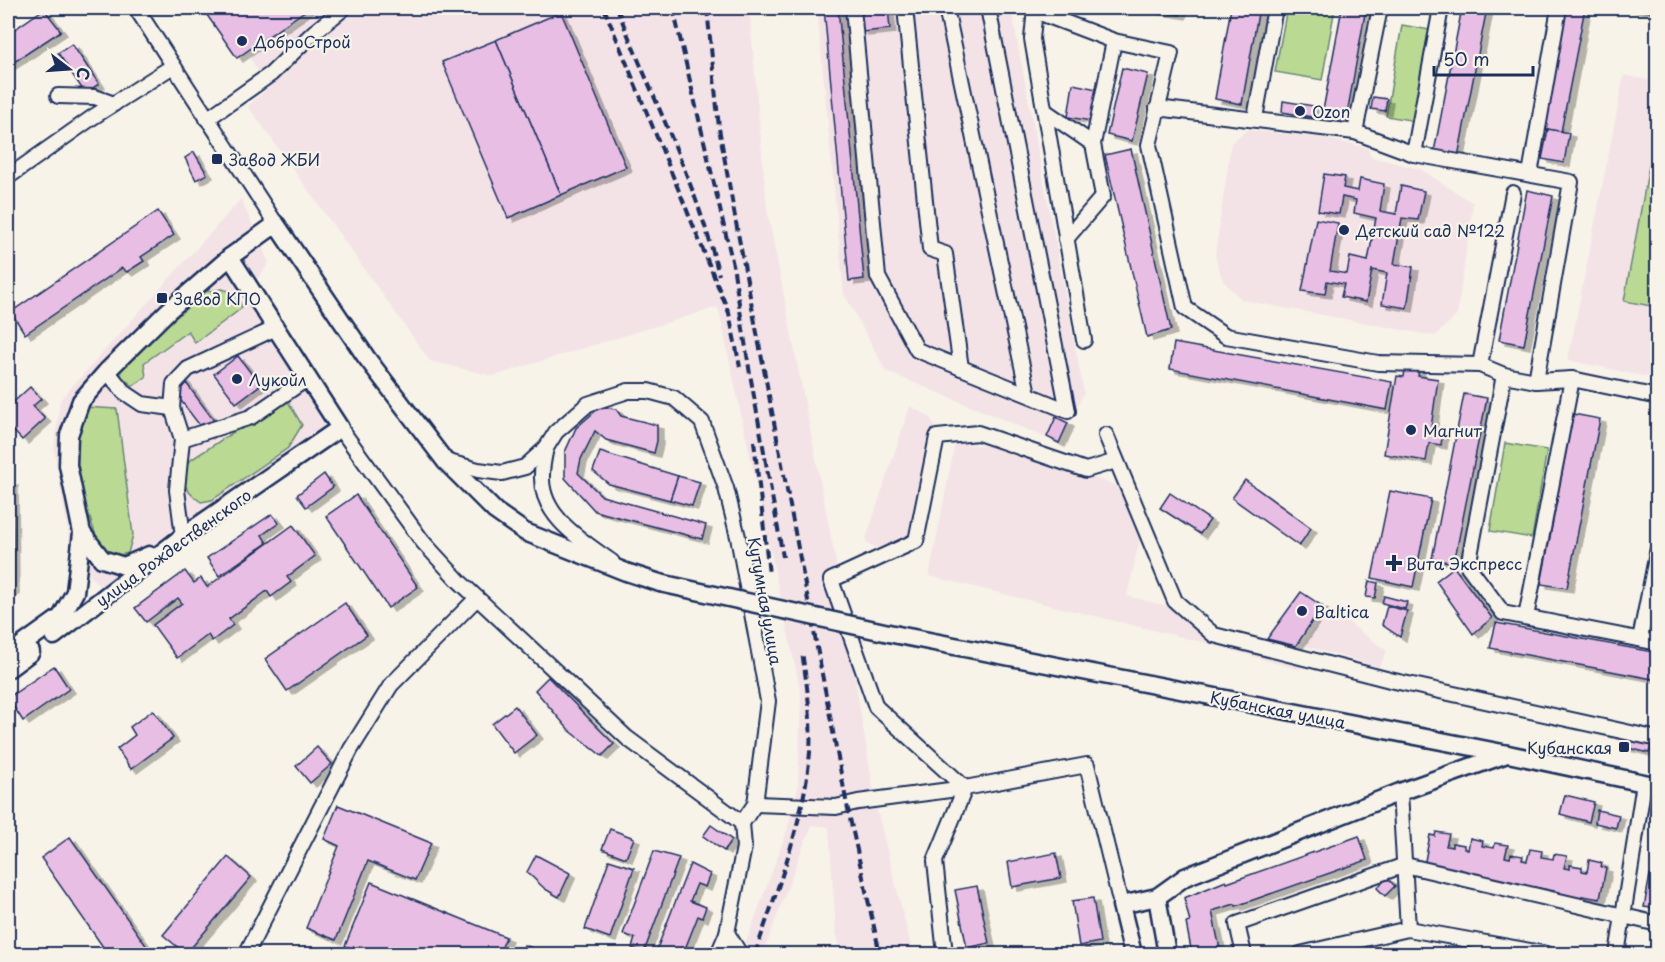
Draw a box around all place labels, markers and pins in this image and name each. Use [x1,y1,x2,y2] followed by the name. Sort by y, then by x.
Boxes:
[253,29,351,53] place label: ДоброСтрой
[235,34,249,48] marker: ДоброСтрой
[1312,99,1350,123] place label: Ozon
[1293,104,1307,118] marker: Ozon
[229,147,320,171] place label: Завод ЖБИ
[210,152,224,166] marker: Завод ЖБИ
[1355,218,1505,242] place label: Детский сад №122
[1337,223,1351,237] marker: Детский сад №122
[174,286,261,310] place label: Завод КПО
[155,291,169,305] marker: Завод КПО
[249,367,307,391] place label: Лукойл
[230,372,244,386] marker: Лукойл
[1423,418,1483,442] place label: Магнит
[1404,423,1418,437] marker: Магнит
[1406,551,1522,575] place label: Вита Экспресс
[1387,556,1401,570] marker: Вита Экспресс
[1314,599,1369,623] place label: Baltica
[1295,604,1309,618] marker: Baltica
[1527,735,1612,759] place label: Кубанская
[1617,740,1631,754] marker: Кубанская

